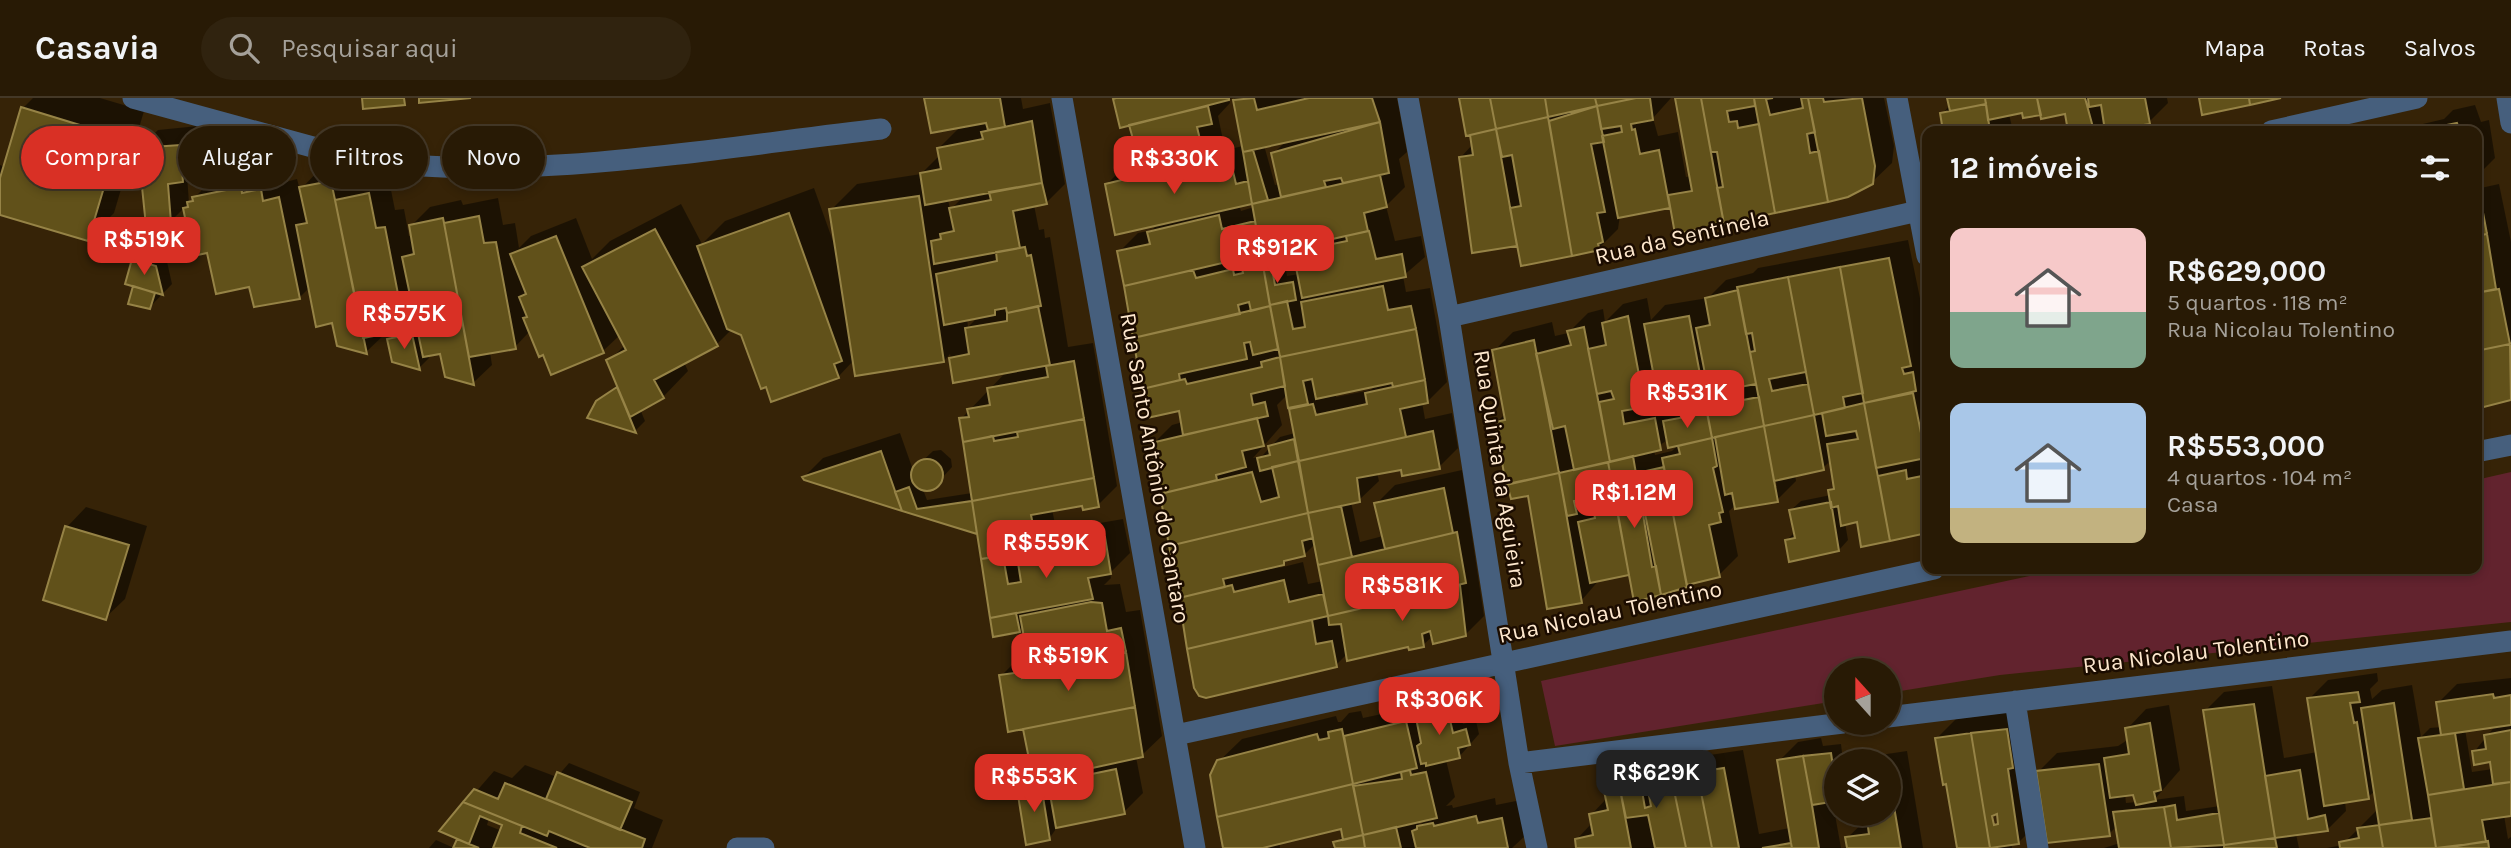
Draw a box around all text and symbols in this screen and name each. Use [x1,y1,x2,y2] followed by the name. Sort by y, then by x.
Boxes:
[201,17,691,80] search box
[35,29,159,67] text: Casavia
[225,29,263,67] icon: search
[281,33,458,64] text: Pesquisar aqui
[2204,34,2265,62] text: Mapa
[2303,34,2366,62] text: Rotas
[2404,34,2476,62] text: Salvos
[21,126,164,189] chip: Comprar
[178,126,296,189] chip: Alugar
[310,126,428,189] chip: Filtros
[442,126,545,189] chip: Novo
[1117,136,1231,196] pin: R$330K
[1130,145,1218,172] text: R$330K
[2416,149,2454,187] icon: filters
[1950,150,2099,186] text: 12 imóveis
[1592,204,1772,270] street label: Rua da Sentinela
[87,218,201,277] pin: R$519K
[103,226,185,253] text: R$519K
[1220,226,1334,285] pin: R$912K
[1236,234,1318,261] text: R$912K
[2167,253,2326,289] text: R$629,000
[2006,256,2090,340] icon: home
[2167,289,2348,316] text: 5 quartos · 118 m²
[347,292,461,351] pin: R$575K
[362,300,446,327] text: R$575K
[1114,311,1196,625] street label: Rua Santo Antônio do Cantaro
[2167,316,2395,343] text: Rua Nicolau Tolentino
[1468,348,1532,590] street label: Rua Quinta da Aguieira
[1630,370,1744,430] pin: R$531K
[1646,379,1728,406] text: R$531K
[2167,428,2325,464] text: R$553,000
[2006,431,2090,515] icon: home
[2167,464,2352,491] text: 4 quartos · 104 m²
[1569,470,1699,530] pin: R$1.12M
[1591,479,1677,506] text: R$1.12M
[2167,491,2219,518] text: Casa
[989,520,1103,580] pin: R$559K
[1003,529,1089,556] text: R$559K
[1345,564,1459,623] pin: R$581K
[1361,572,1443,599] text: R$581K
[1496,575,1724,649] street label: Rua Nicolau Tolentino
[2081,625,2311,679] street label: Rua Nicolau Tolentino
[1011,634,1125,693] pin: R$519K
[1027,642,1109,669] text: R$519K
[1824,658,1900,735] north arrow
[1824,658,1901,826] map controls
[1382,678,1496,737] pin: R$306K
[1395,686,1483,713] text: R$306K
[1824,749,1901,826] button: layers
[1599,750,1713,810] pin: R$629K
[977,754,1091,814] pin: R$553K
[1612,759,1700,786] text: R$629K
[991,763,1077,790] text: R$553K

